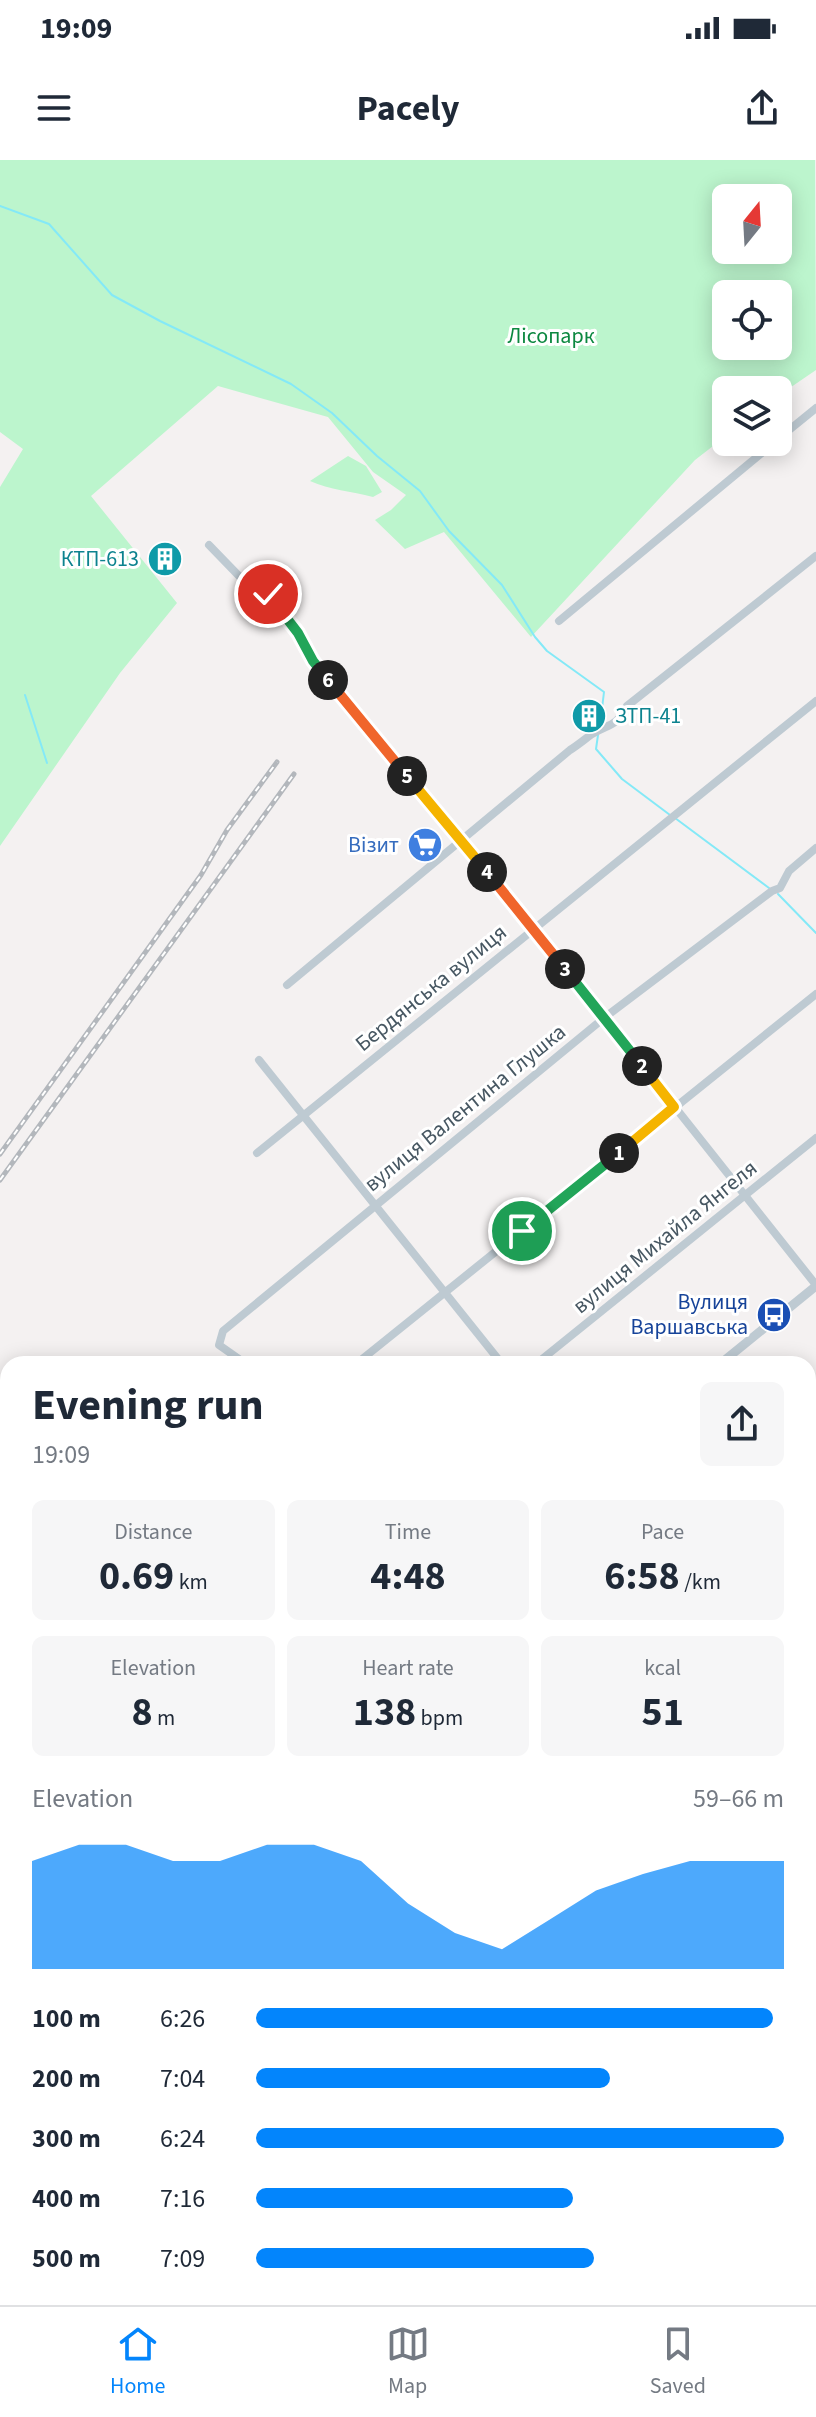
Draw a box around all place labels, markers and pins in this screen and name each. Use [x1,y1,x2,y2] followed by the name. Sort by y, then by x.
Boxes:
[146,540,184,578] building icon: КТП-613
[61,543,139,575] place label: КТП-613
[234,560,302,628] pin
[308,660,348,700] pin: 6
[570,697,608,735] building icon: ЗТП-41
[615,700,681,732] place label: ЗТП-41
[387,756,427,796] pin: 5
[406,826,444,864] supermarket icon: Візит
[348,829,399,861] place label: Візит
[467,852,507,892] pin: 4
[545,949,585,989] pin: 3
[622,1046,662,1086] pin: 2
[599,1133,639,1173] pin: 1
[488,1197,556,1265] pin
[630,1286,748,1343] place label: Вулиця Варшавська
[755,1296,793,1334] bus stop icon: Вулиця Варшавська

